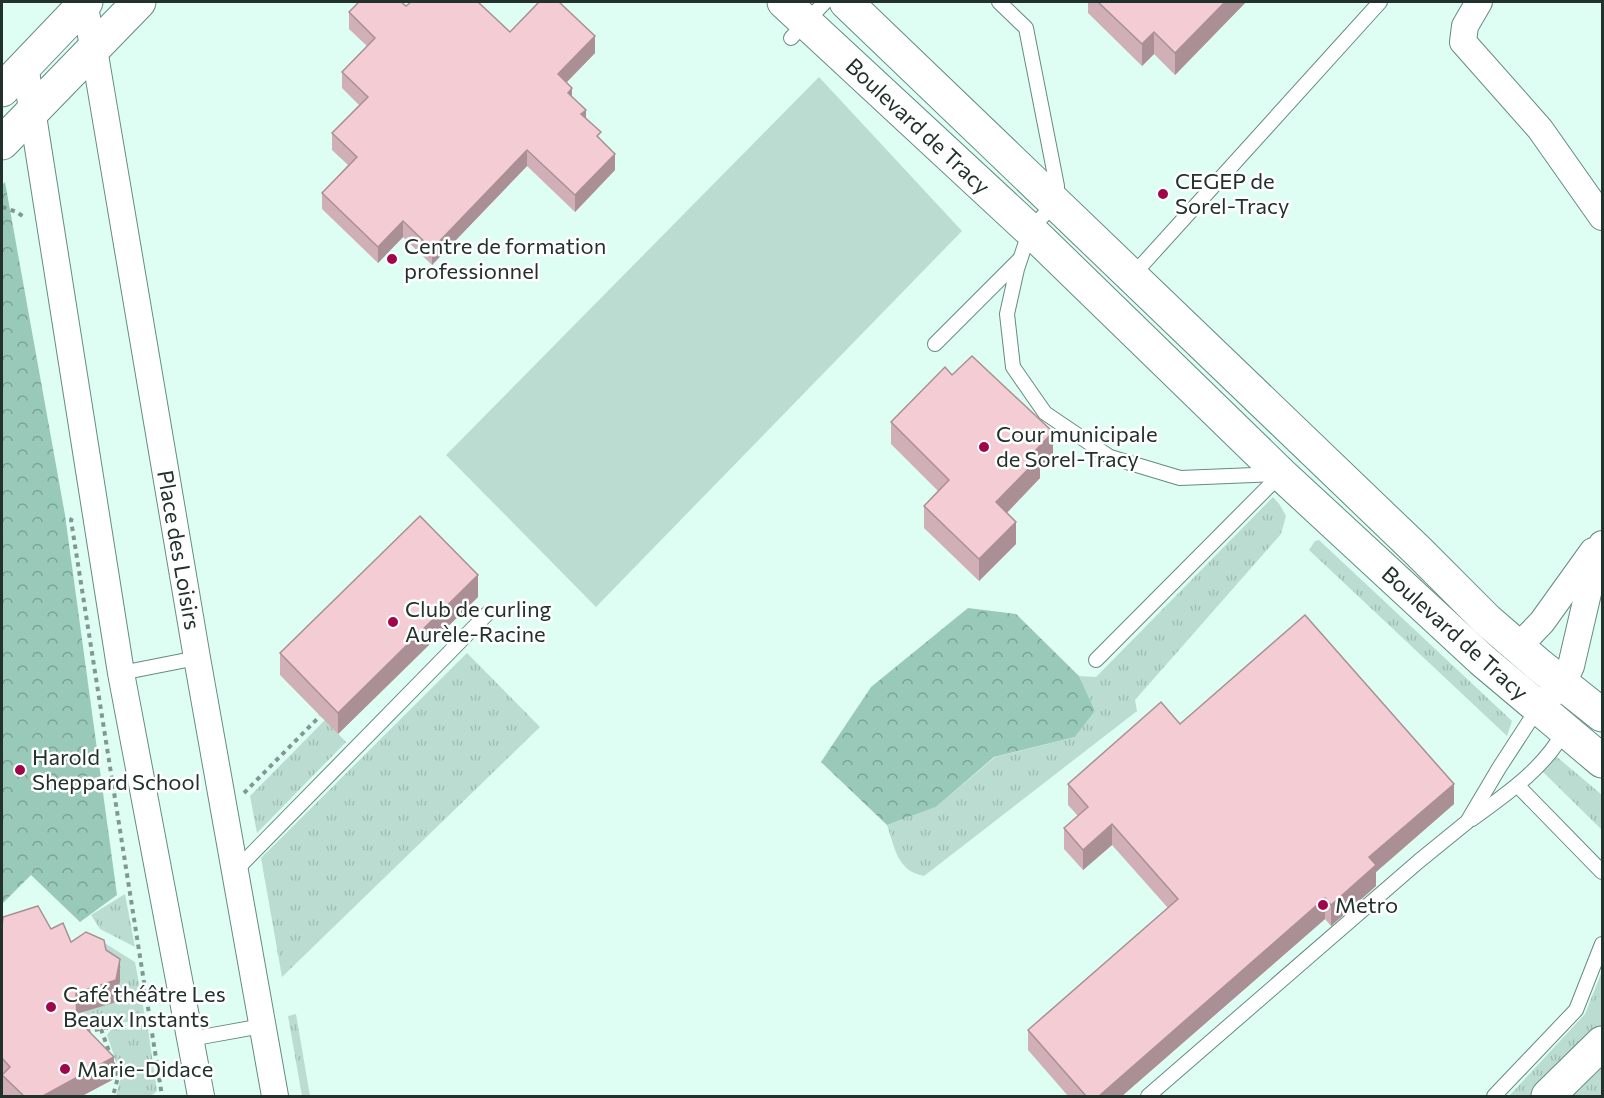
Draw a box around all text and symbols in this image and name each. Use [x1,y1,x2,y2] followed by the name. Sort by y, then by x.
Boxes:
[841,52,996,199] street label: Boulevard de Tracy
[1175,167,1289,219] place label: CEGEP de Sorel-Tracy
[1156,187,1170,201] marker: CEGEP de Sorel-Tracy
[404,232,606,284] place label: Centre de formation professionnel
[385,252,399,266] marker: Centre de formation professionnel
[996,420,1158,472] place label: Cour municipale de Sorel-Tracy
[977,440,991,454] marker: Cour municipale de Sorel-Tracy
[152,468,207,632] street label: Place des Loisirs
[1377,560,1534,705] street label: Boulevard de Tracy
[405,595,551,647] place label: Club de curling Aurèle-Racine
[386,615,400,629] marker: Club de curling Aurèle-Racine
[32,743,200,795] place label: Harold Sheppard School
[13,763,27,777] marker: Harold Sheppard School
[1335,891,1398,918] place label: Metro
[1316,898,1330,912] marker: Metro
[63,980,226,1032] place label: Café théâtre Les Beaux Instants
[44,1000,58,1014] marker: Café théâtre Les Beaux Instants
[77,1055,213,1082] place label: Marie-Didace
[58,1062,72,1076] marker: Marie-Didace

